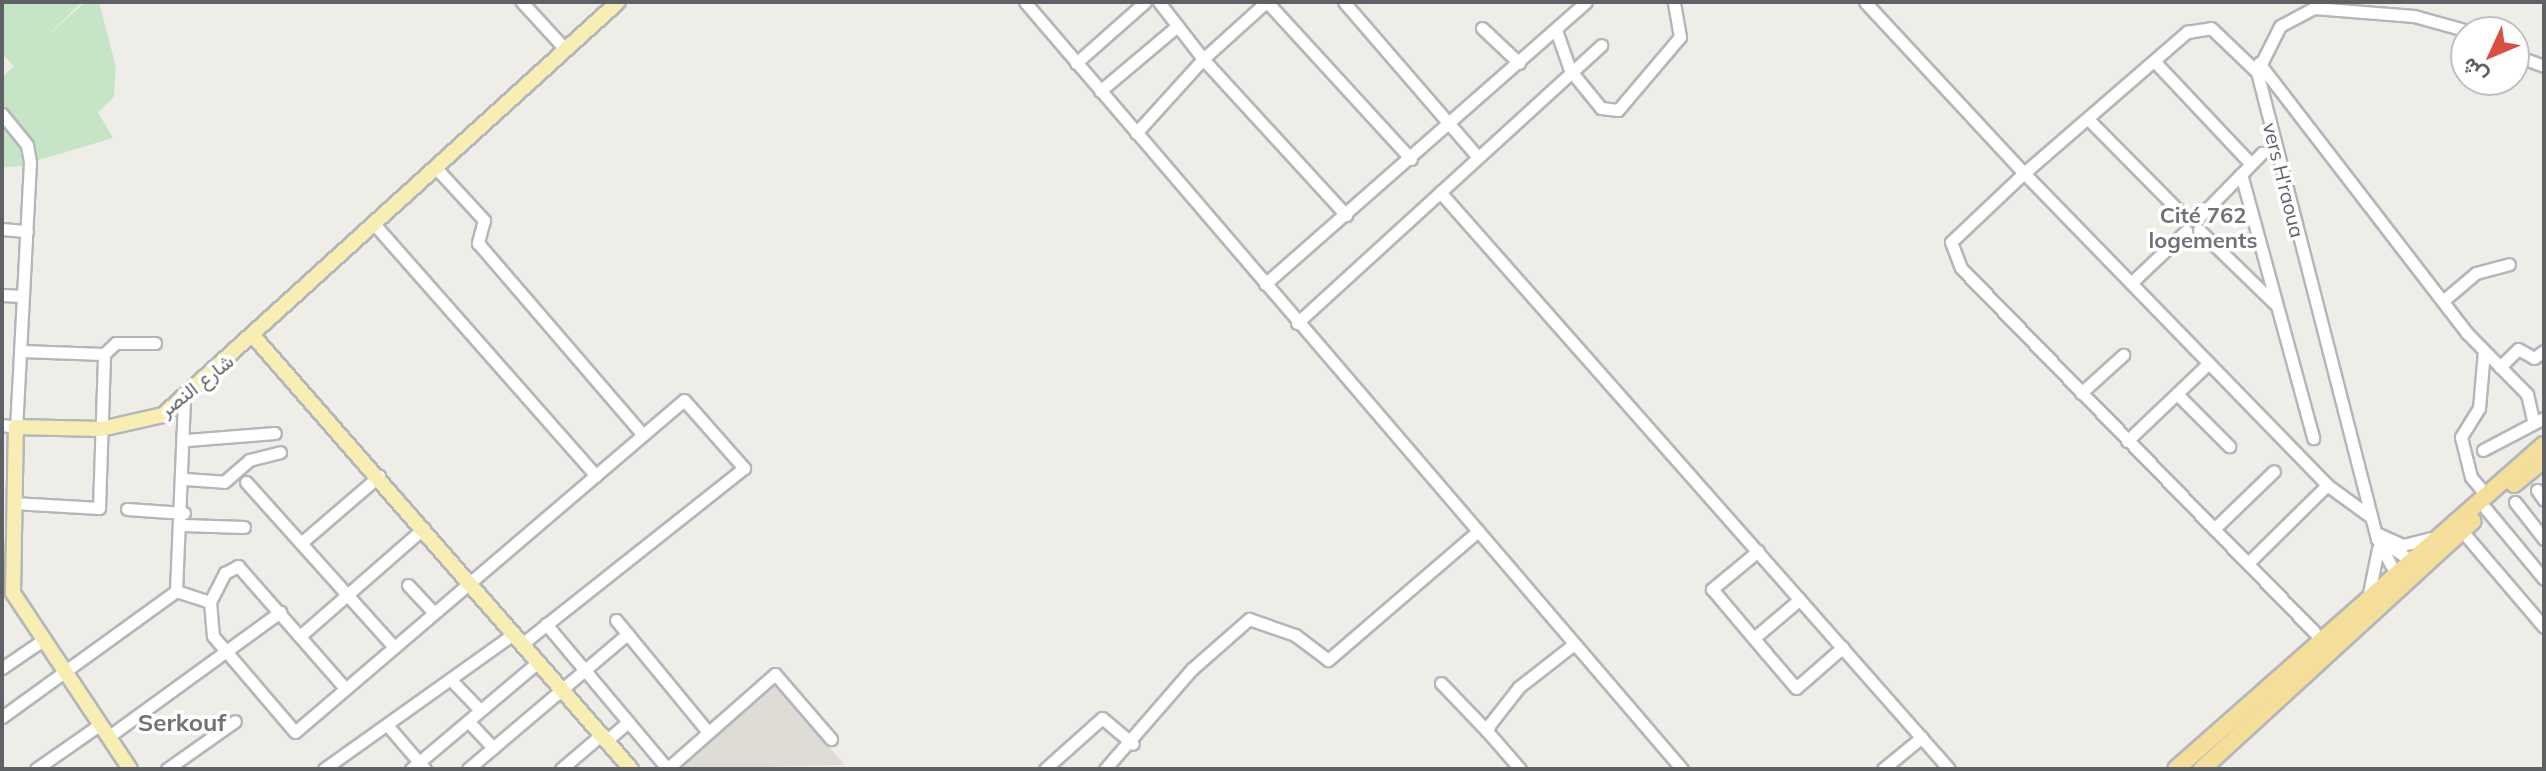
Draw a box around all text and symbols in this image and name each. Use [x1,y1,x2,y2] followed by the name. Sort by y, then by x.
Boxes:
[2450,16,2530,96] north arrow
[2455,52,2493,91] text: ش
[2258,120,2310,240] street label: vers H'raoua
[2149,202,2257,254] district label: Cité 762 logements
[154,349,238,421] street label: شارع النصر
[138,709,226,737] district label: Serkouf

